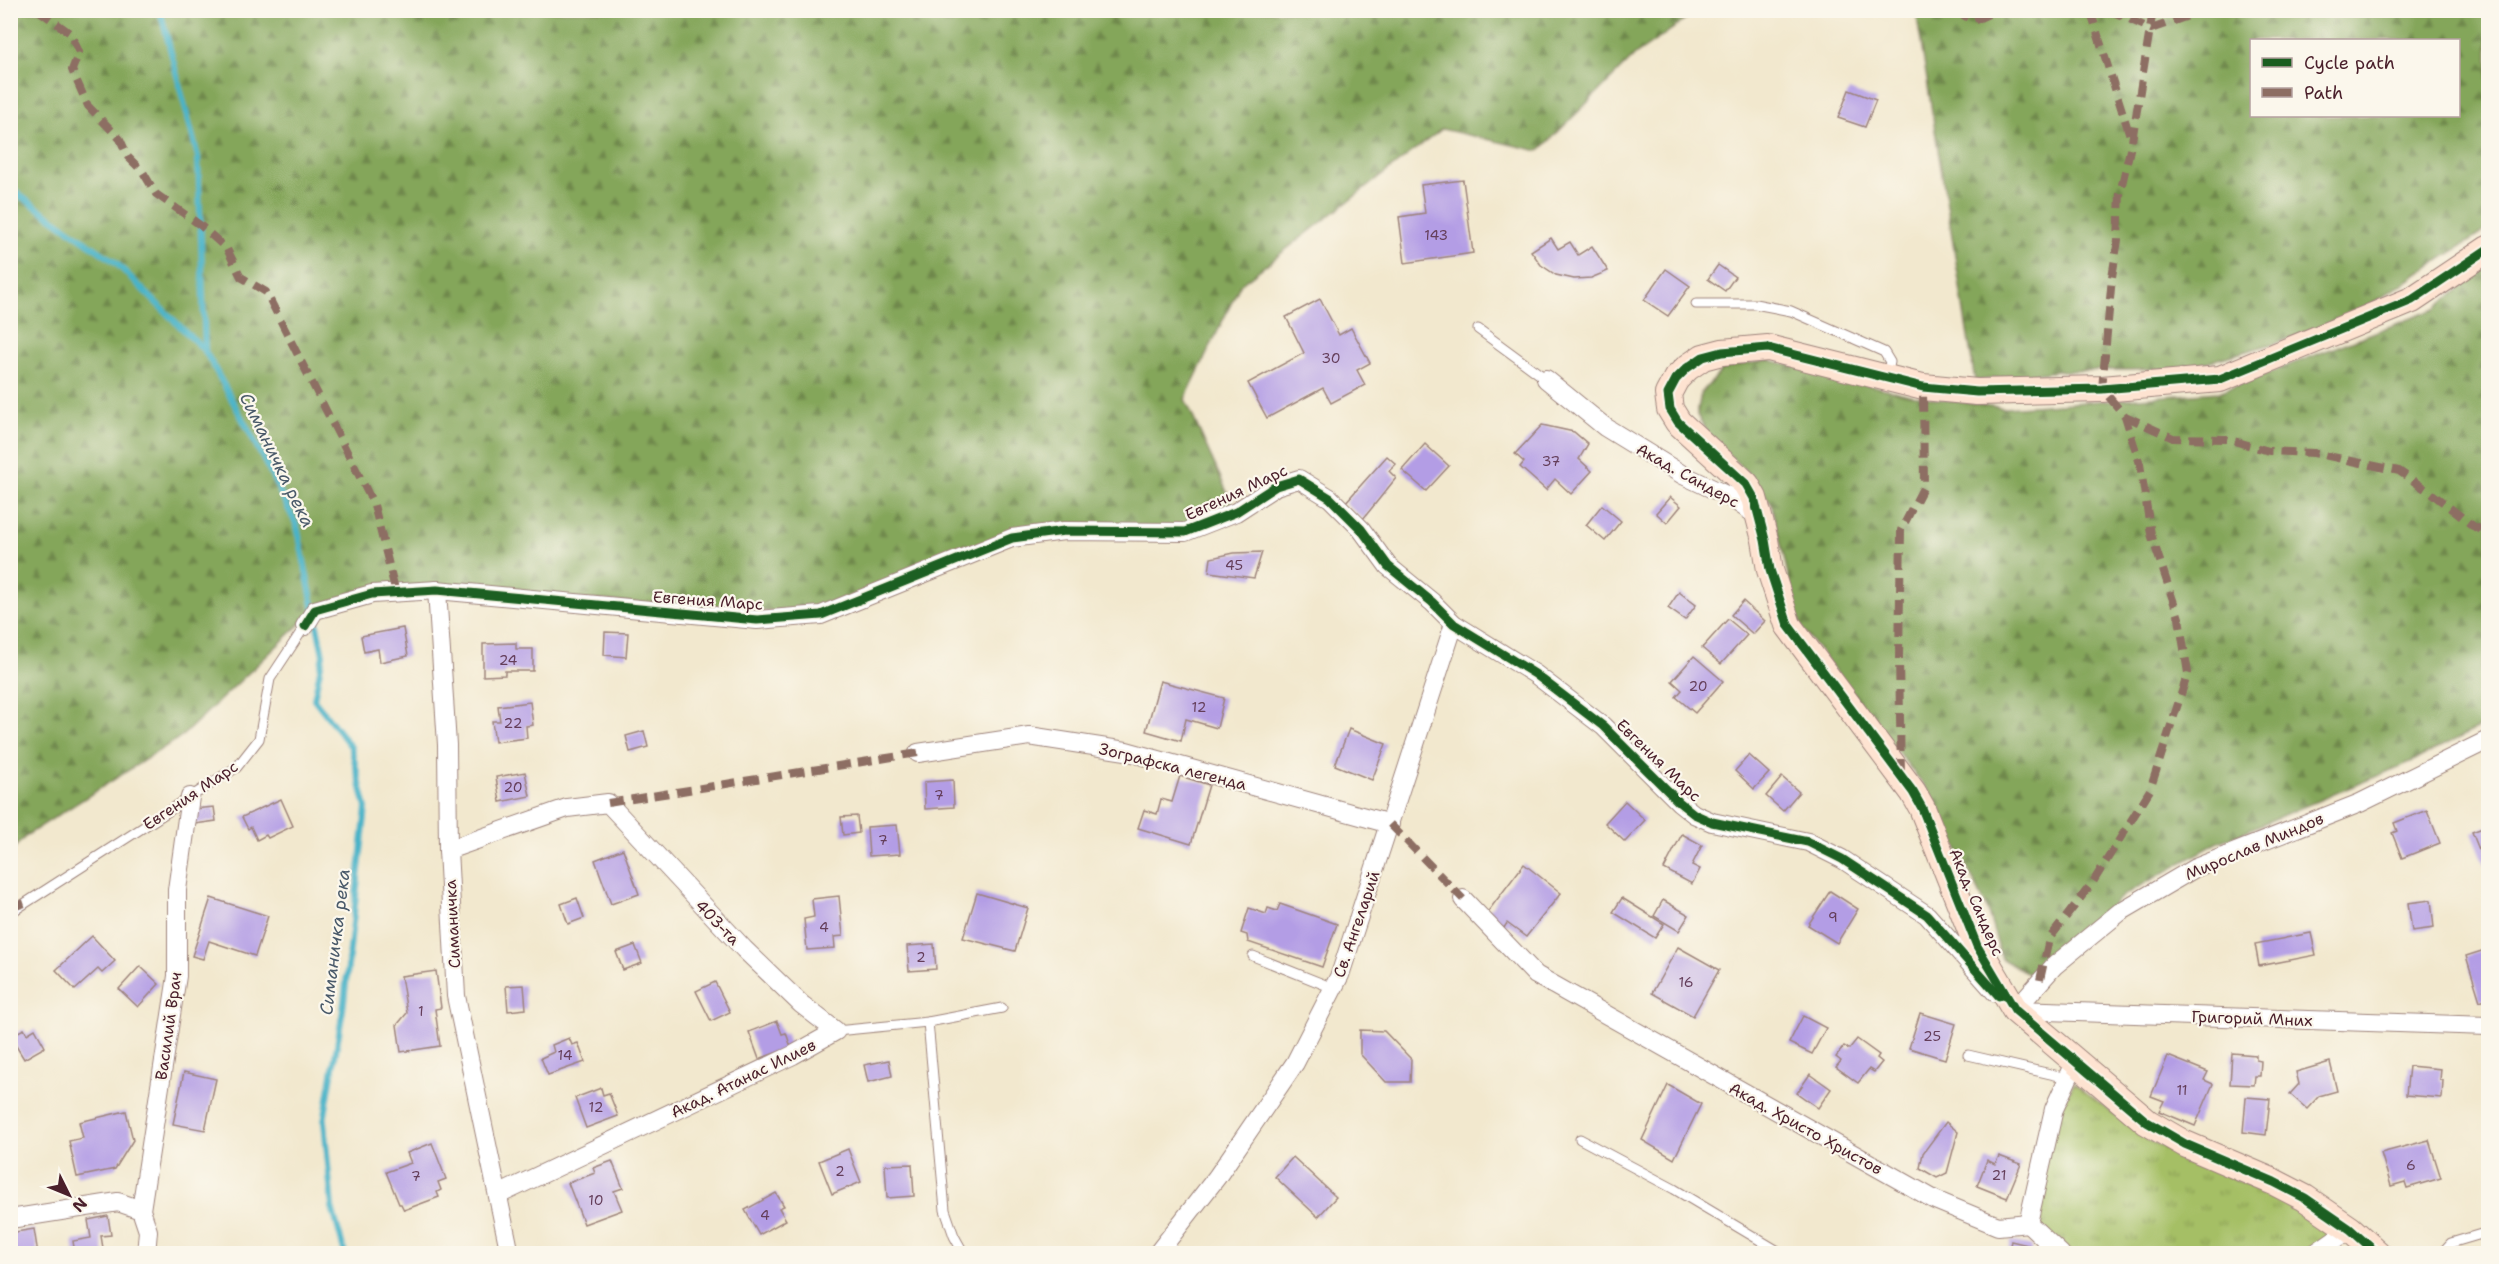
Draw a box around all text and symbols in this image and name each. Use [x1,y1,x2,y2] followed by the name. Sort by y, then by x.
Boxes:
[2250,39,2460,117] legend
[2304,51,2395,75] text: Cycle path
[2304,81,2343,105] text: Path
[1424,226,1448,244] house number: 14З
[1321,349,1341,367] house number: 30
[234,389,320,531] water label: Симаничка река
[1632,438,1743,512] street label: Акад. Сандерс
[1542,452,1560,470] house number: 37
[1182,460,1291,525] street label: Евгения Марс
[1225,556,1243,574] house number: 45
[652,586,764,615] street label: Евгения Марс
[499,651,518,669] house number: 24
[1688,677,1708,695] house number: 20
[1192,698,1206,716] house number: 12
[504,714,522,732] house number: 22
[1612,714,1706,806] street label: Евгения Марс
[1097,738,1249,795] street label: Зографска легенда
[139,756,242,835] street label: Евгения Марс
[503,778,523,796] house number: 20
[934,786,944,804] house number: 7
[2182,808,2327,885] street label: Мирослав Миндов
[878,831,888,849] house number: 7
[1944,845,2009,959] street label: Акад. Сандерс
[314,868,356,1016] water label: Симаничка река
[1328,868,1385,980] street label: Св. Ангеларий
[440,879,465,969] street label: Симаничка
[691,895,745,950] street label: 403-та
[1828,908,1838,926] house number: 9
[819,918,829,936] house number: 4
[916,948,926,966] house number: 2
[151,971,186,1081] street label: Василий Врач
[1678,973,1694,991] house number: 16
[418,1002,424,1020] house number: 1
[2191,1006,2313,1031] street label: Григорий Мних
[1923,1027,1941,1045] house number: 25
[667,1034,819,1123] street label: Акад. Атанас Илиев
[557,1046,573,1064] house number: 14
[1725,1077,1886,1179] street label: Акад. Христо Христов
[2176,1081,2188,1099] house number: 11
[589,1098,603,1116] house number: 12
[2406,1156,2416,1174] house number: 6
[835,1162,845,1180] house number: 2
[39,1165,99,1225] north arrow
[1992,1166,2006,1184] house number: 21
[411,1167,421,1185] house number: 7
[588,1191,604,1209] house number: 10
[68,1193,92,1217] text: N
[760,1206,770,1224] house number: 4

